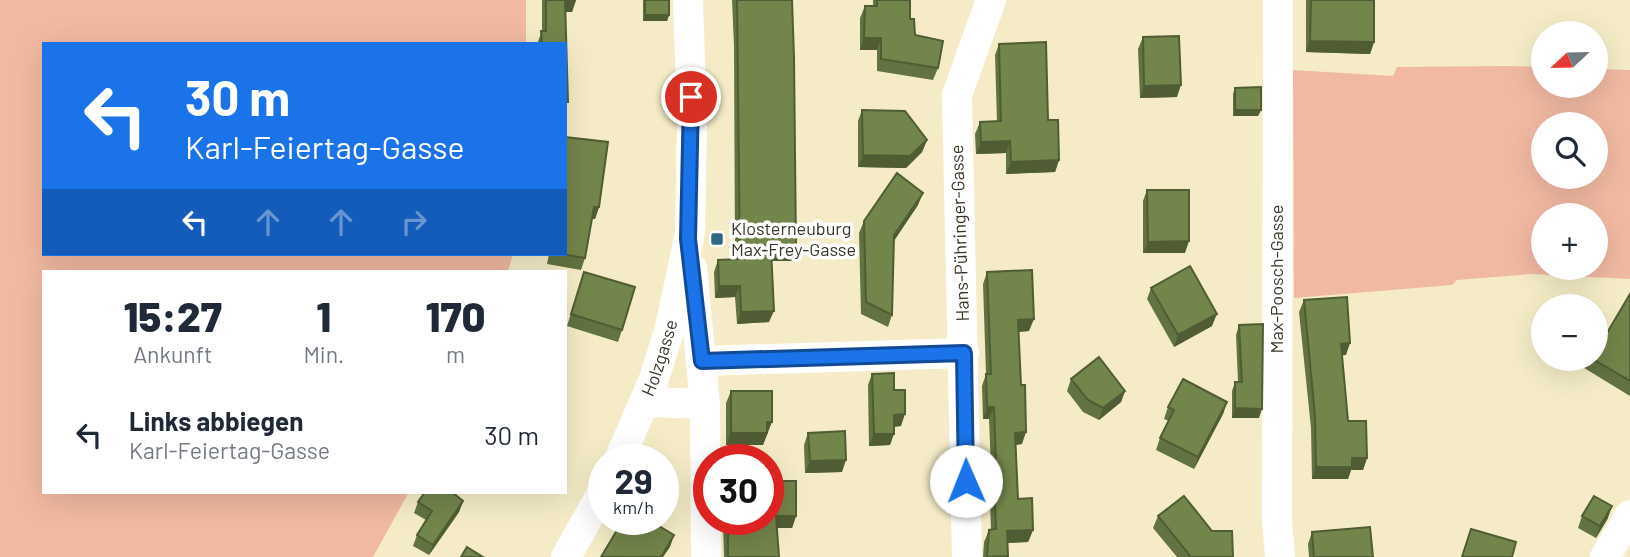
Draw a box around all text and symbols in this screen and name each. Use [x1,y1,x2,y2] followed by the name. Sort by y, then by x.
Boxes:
[1531,21,1608,98] north arrow
[1531,21,1608,371] map controls
[185,67,290,126] text: 30 m
[661,67,721,127] pin
[70,70,161,161] icon: left
[672,78,710,116] icon: arrive
[1531,112,1608,189] button: search
[185,127,465,165] text: Karl-Feiertag-Gasse
[945,144,973,322] street label: Hans-Pühringer-Gasse
[176,203,214,241] icon: left
[249,203,287,241] icon: ahead
[322,203,360,241] icon: ahead
[395,203,433,241] icon: right
[1531,203,1608,280] button: +
[1265,205,1287,353] street label: Max-Poosch-Gasse
[731,217,856,260] place label: Klosterneuburg Max-Frey-Gasse
[709,231,725,247] marker: Klosterneuburg Max-Frey-Gasse
[123,290,222,340] text: 15:27
[316,290,331,340] text: 1
[425,290,486,340] text: 170
[1531,294,1608,371] button: −
[636,318,681,399] street label: Holzgasse
[133,340,212,368] text: Ankunft
[303,340,344,368] text: Min.
[446,340,465,368] text: m
[129,405,303,436] text: Links abbiegen
[70,416,108,454] icon: left
[484,419,539,450] text: 30 m
[129,436,330,464] text: Karl-Feiertag-Gasse
[693,444,784,535] speed limit sign: 30
[929,444,1003,518] position arrow
[614,459,653,501] text: 29
[613,496,654,518] text: km/h

